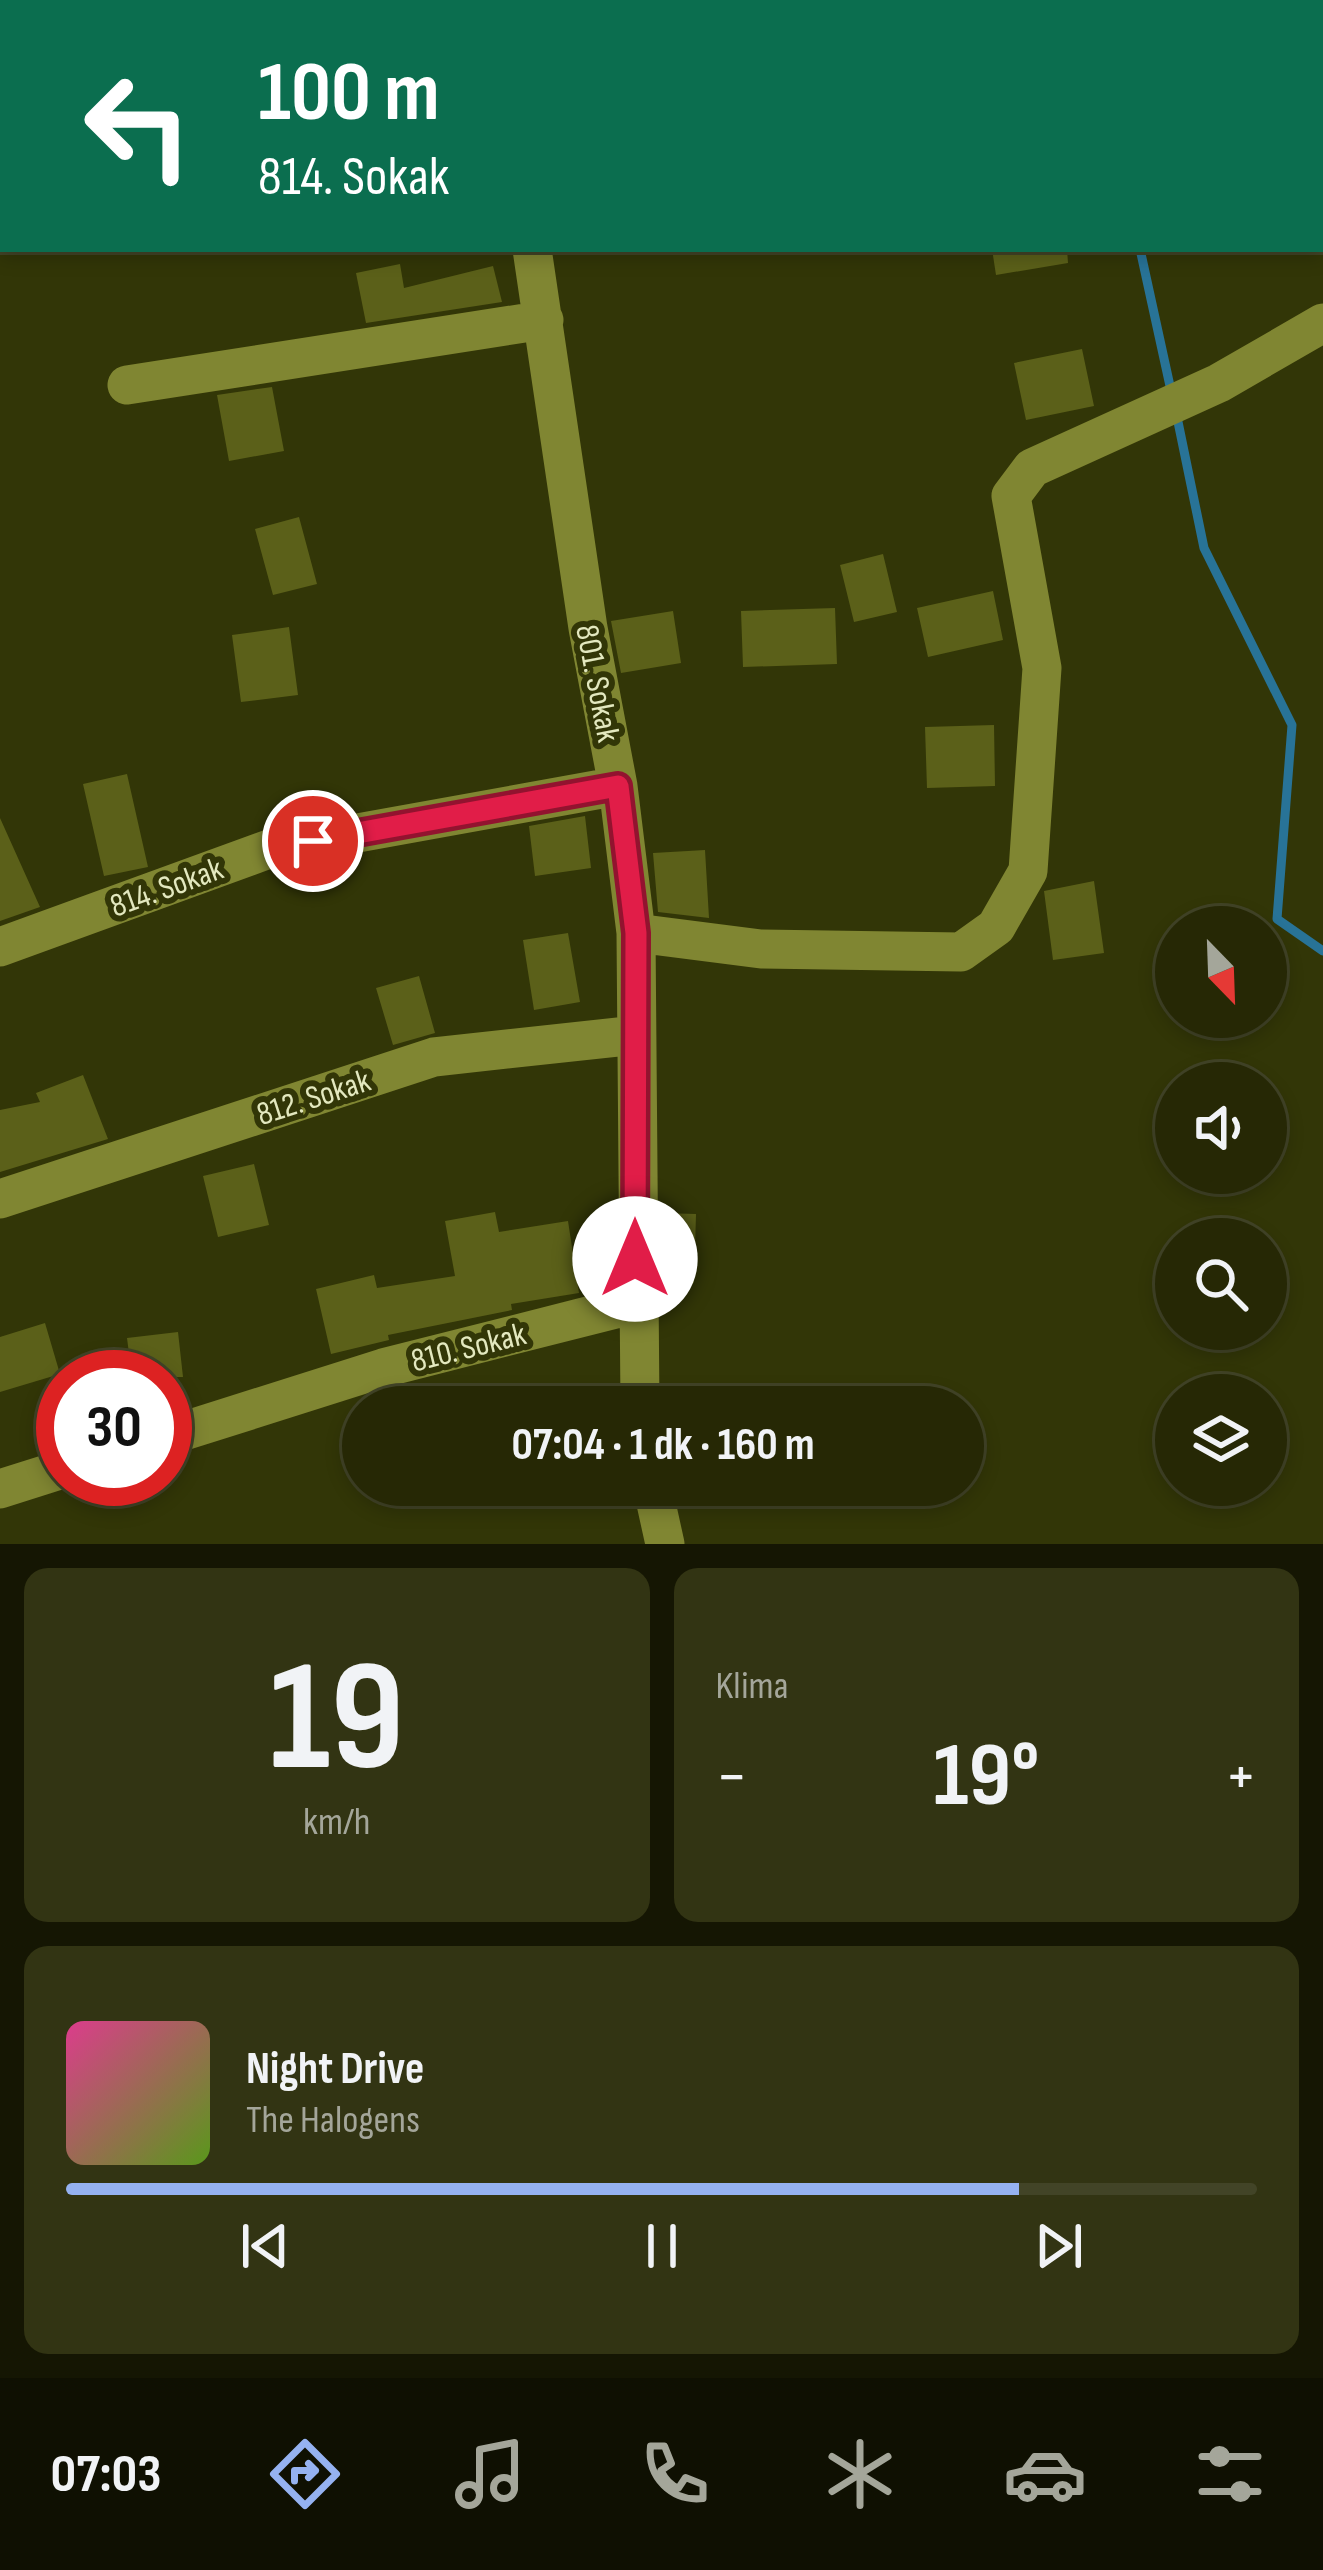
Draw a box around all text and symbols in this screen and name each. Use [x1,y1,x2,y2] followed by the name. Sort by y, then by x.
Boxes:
[258,43,440,144] text: 100 m
[60,48,216,204] icon: left
[258,145,449,210] text: 814. Sokak
[566,621,628,746] street label: 801. Sokak
[262,790,364,892] pin
[280,808,346,874] icon: arrive
[105,849,229,927] street label: 814. Sokak
[1155,906,1287,1038] north arrow
[1155,906,1287,1506] map controls
[252,1061,376,1135] street label: 812. Sokak
[1155,1062,1287,1194] button: sound
[572,1196,698,1322] position arrow
[1155,1218,1287,1350] button: search
[407,1314,530,1381] street label: 810. Sokak
[36,1350,192,1506] speed limit sign: 30
[1155,1374,1287,1506] button: layers
[511,1418,815,1473] text: 07:04 · 1 dk · 160 m
[269,1627,404,1814] text: 19
[716,1663,789,1710] text: Klima
[933,1723,1039,1831] text: 19°
[716,1738,748,1817] text: −
[1225,1738,1257,1817] text: +
[303,1799,370,1846] text: km/h
[246,2042,424,2097] text: Night Drive
[246,2097,420,2144] text: The Halogens
[232,2213,298,2279] icon: previous
[629,2213,695,2279] icon: pause
[1026,2213,1092,2279] icon: next
[263,2432,347,2516] icon: directions
[448,2432,532,2516] icon: music
[633,2432,717,2516] icon: phone
[818,2432,902,2516] icon: climate
[1003,2432,1087,2516] icon: car
[1188,2432,1272,2516] icon: filters
[51,2442,162,2507] text: 07:03

